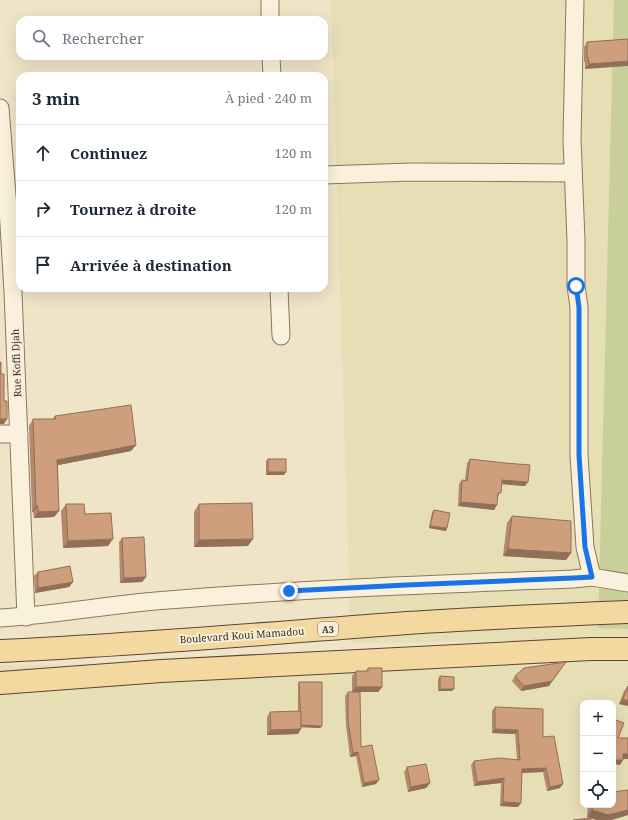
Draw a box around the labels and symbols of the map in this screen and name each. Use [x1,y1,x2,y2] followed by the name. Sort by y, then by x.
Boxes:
[567,277,585,295] route start
[8,328,24,397] street label: Rue Koffi Djah
[280,582,298,600] route end
[318,622,338,636] road number: A3
[179,624,306,646] street label: Boulevard Koui Mamadou

